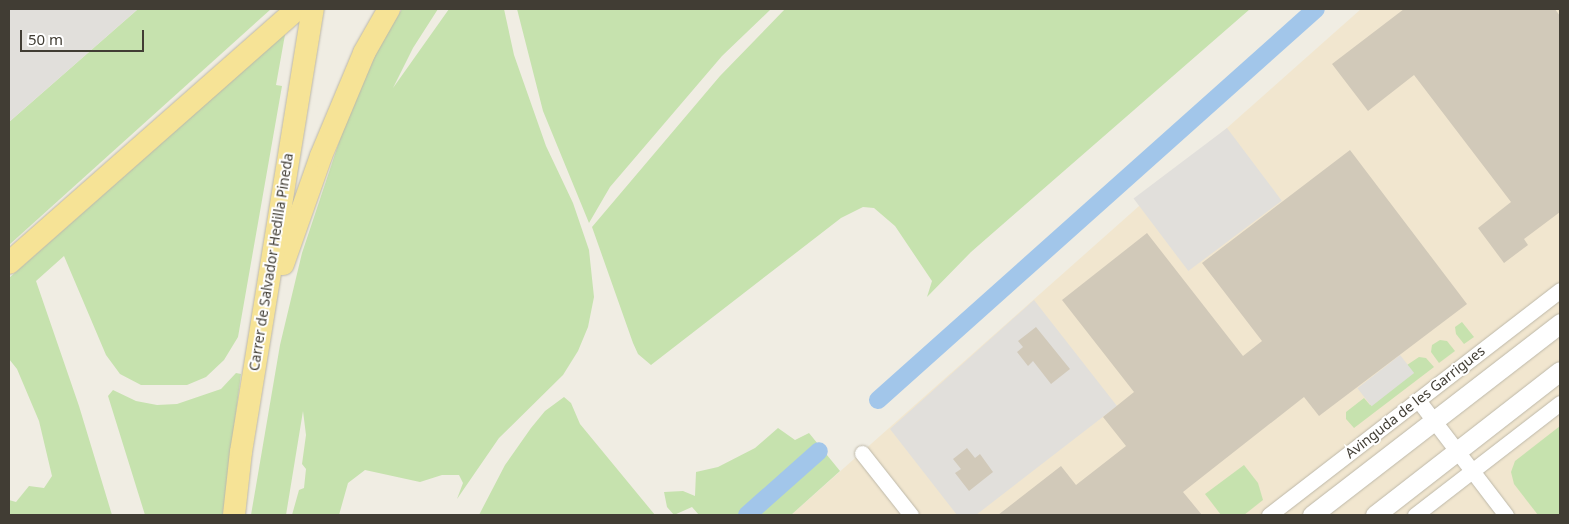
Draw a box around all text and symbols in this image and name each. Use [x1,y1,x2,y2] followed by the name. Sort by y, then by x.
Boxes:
[22,20,146,52] scale bar
[28,29,63,49] text: 50 m
[245,152,297,372] street label: Carrer de Salvador Hedilla Pineda
[1342,342,1488,462] street label: Avinguda de les Garrigues

